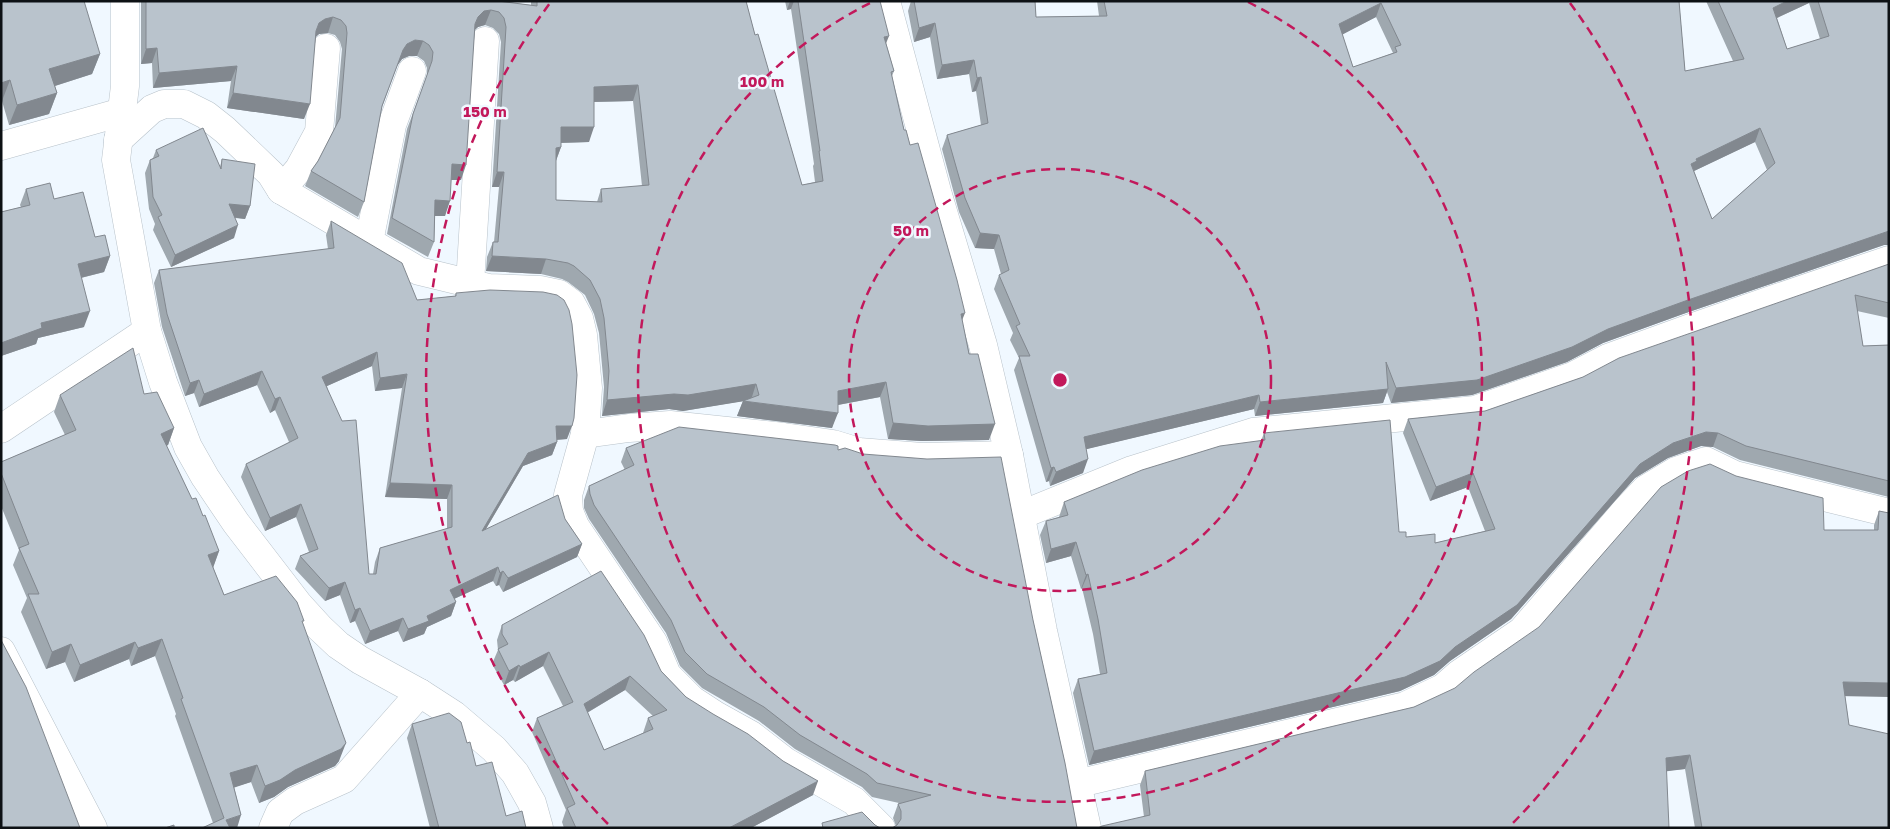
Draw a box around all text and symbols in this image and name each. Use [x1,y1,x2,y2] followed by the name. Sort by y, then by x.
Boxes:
[740,72,784,90] text: 100 m
[463,102,507,120] text: 150 m
[893,221,929,239] text: 50 m
[1051,371,1069,389] centre of rings

